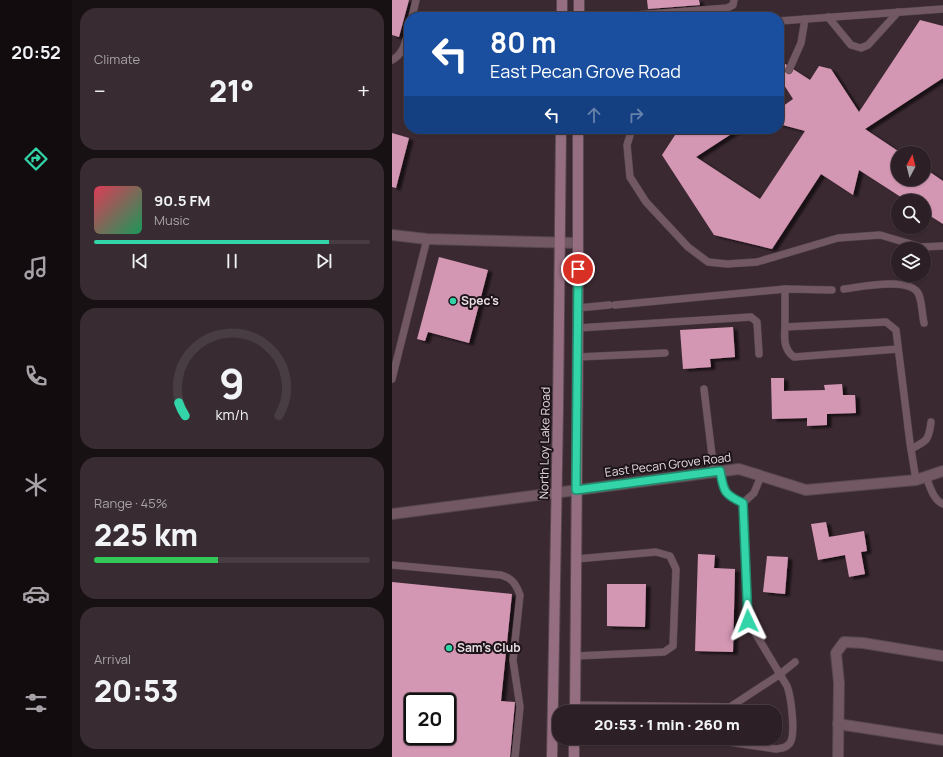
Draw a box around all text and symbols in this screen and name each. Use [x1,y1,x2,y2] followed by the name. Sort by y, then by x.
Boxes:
[490,23,556,61] text: 80 m
[424,28,476,80] icon: left
[11,40,61,64] text: 20:52
[94,50,140,68] text: Climate
[490,59,681,83] text: East Pecan Grove Road
[209,70,254,111] text: 21°
[94,76,106,106] text: −
[357,76,370,106] text: +
[541,104,563,126] icon: left
[583,104,605,126] icon: ahead
[625,104,647,126] icon: right
[22,145,50,173] icon: directions
[891,146,931,186] north arrow
[891,146,931,282] map controls
[154,190,210,211] text: 90.5 FM
[891,194,931,234] button: search
[154,211,190,229] text: Music
[891,242,931,282] button: layers
[129,250,151,272] icon: previous
[221,250,243,272] icon: pause
[313,250,335,272] icon: next
[561,252,595,286] pin
[22,254,50,282] icon: music
[567,258,589,280] icon: arrive
[461,292,499,309] place label: Spec's
[448,296,458,306] marker: Spec's
[219,355,245,411] text: 9
[22,362,50,390] icon: phone
[535,387,554,499] street label: North Loy Lake Road
[215,405,249,424] text: km/h
[604,448,732,481] street label: East Pecan Grove Road
[22,471,50,499] icon: climate
[94,494,167,512] text: Range · 45%
[94,514,198,555] text: 225 km
[22,580,50,608] icon: car
[727,600,769,642] position arrow
[457,639,521,656] place label: Sam's Club
[444,643,454,653] marker: Sam's Club
[94,650,131,668] text: Arrival
[94,670,178,711] text: 20:53
[22,689,50,717] icon: filters
[404,693,456,745] speed limit sign: 20
[594,714,740,735] text: 20:53 · 1 min · 260 m

